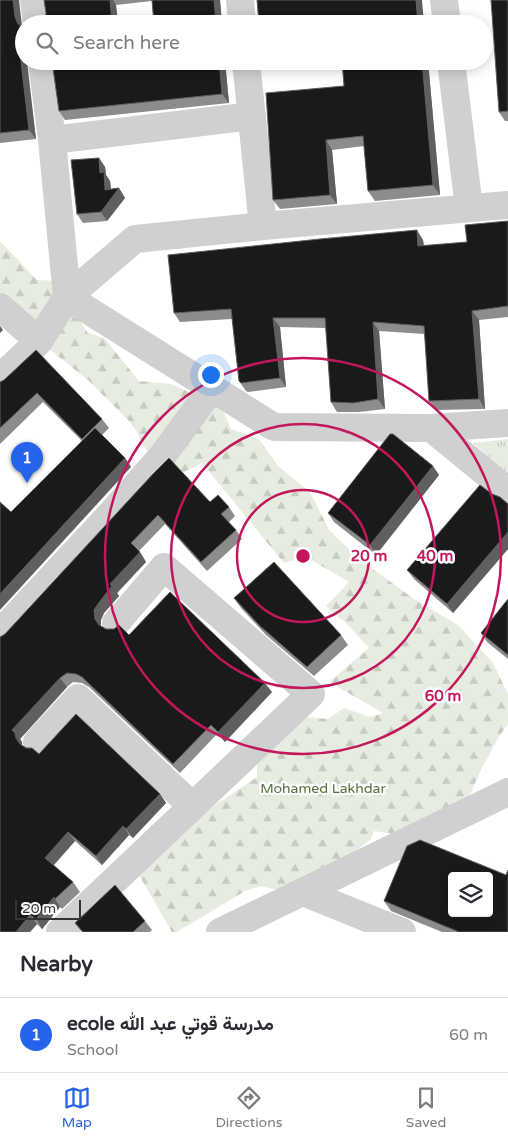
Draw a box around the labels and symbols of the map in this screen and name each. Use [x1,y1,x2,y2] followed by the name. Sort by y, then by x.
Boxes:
[198,362,224,388] your location
[11,442,43,483] pin: 1
[294,547,312,565] centre of rings
[351,547,387,565] text: 20 m
[417,547,453,565] text: 40 m
[425,687,461,705] text: 60 m
[260,780,386,797] park label: Mohamed Lakhdar
[15,897,81,920] scale bar

